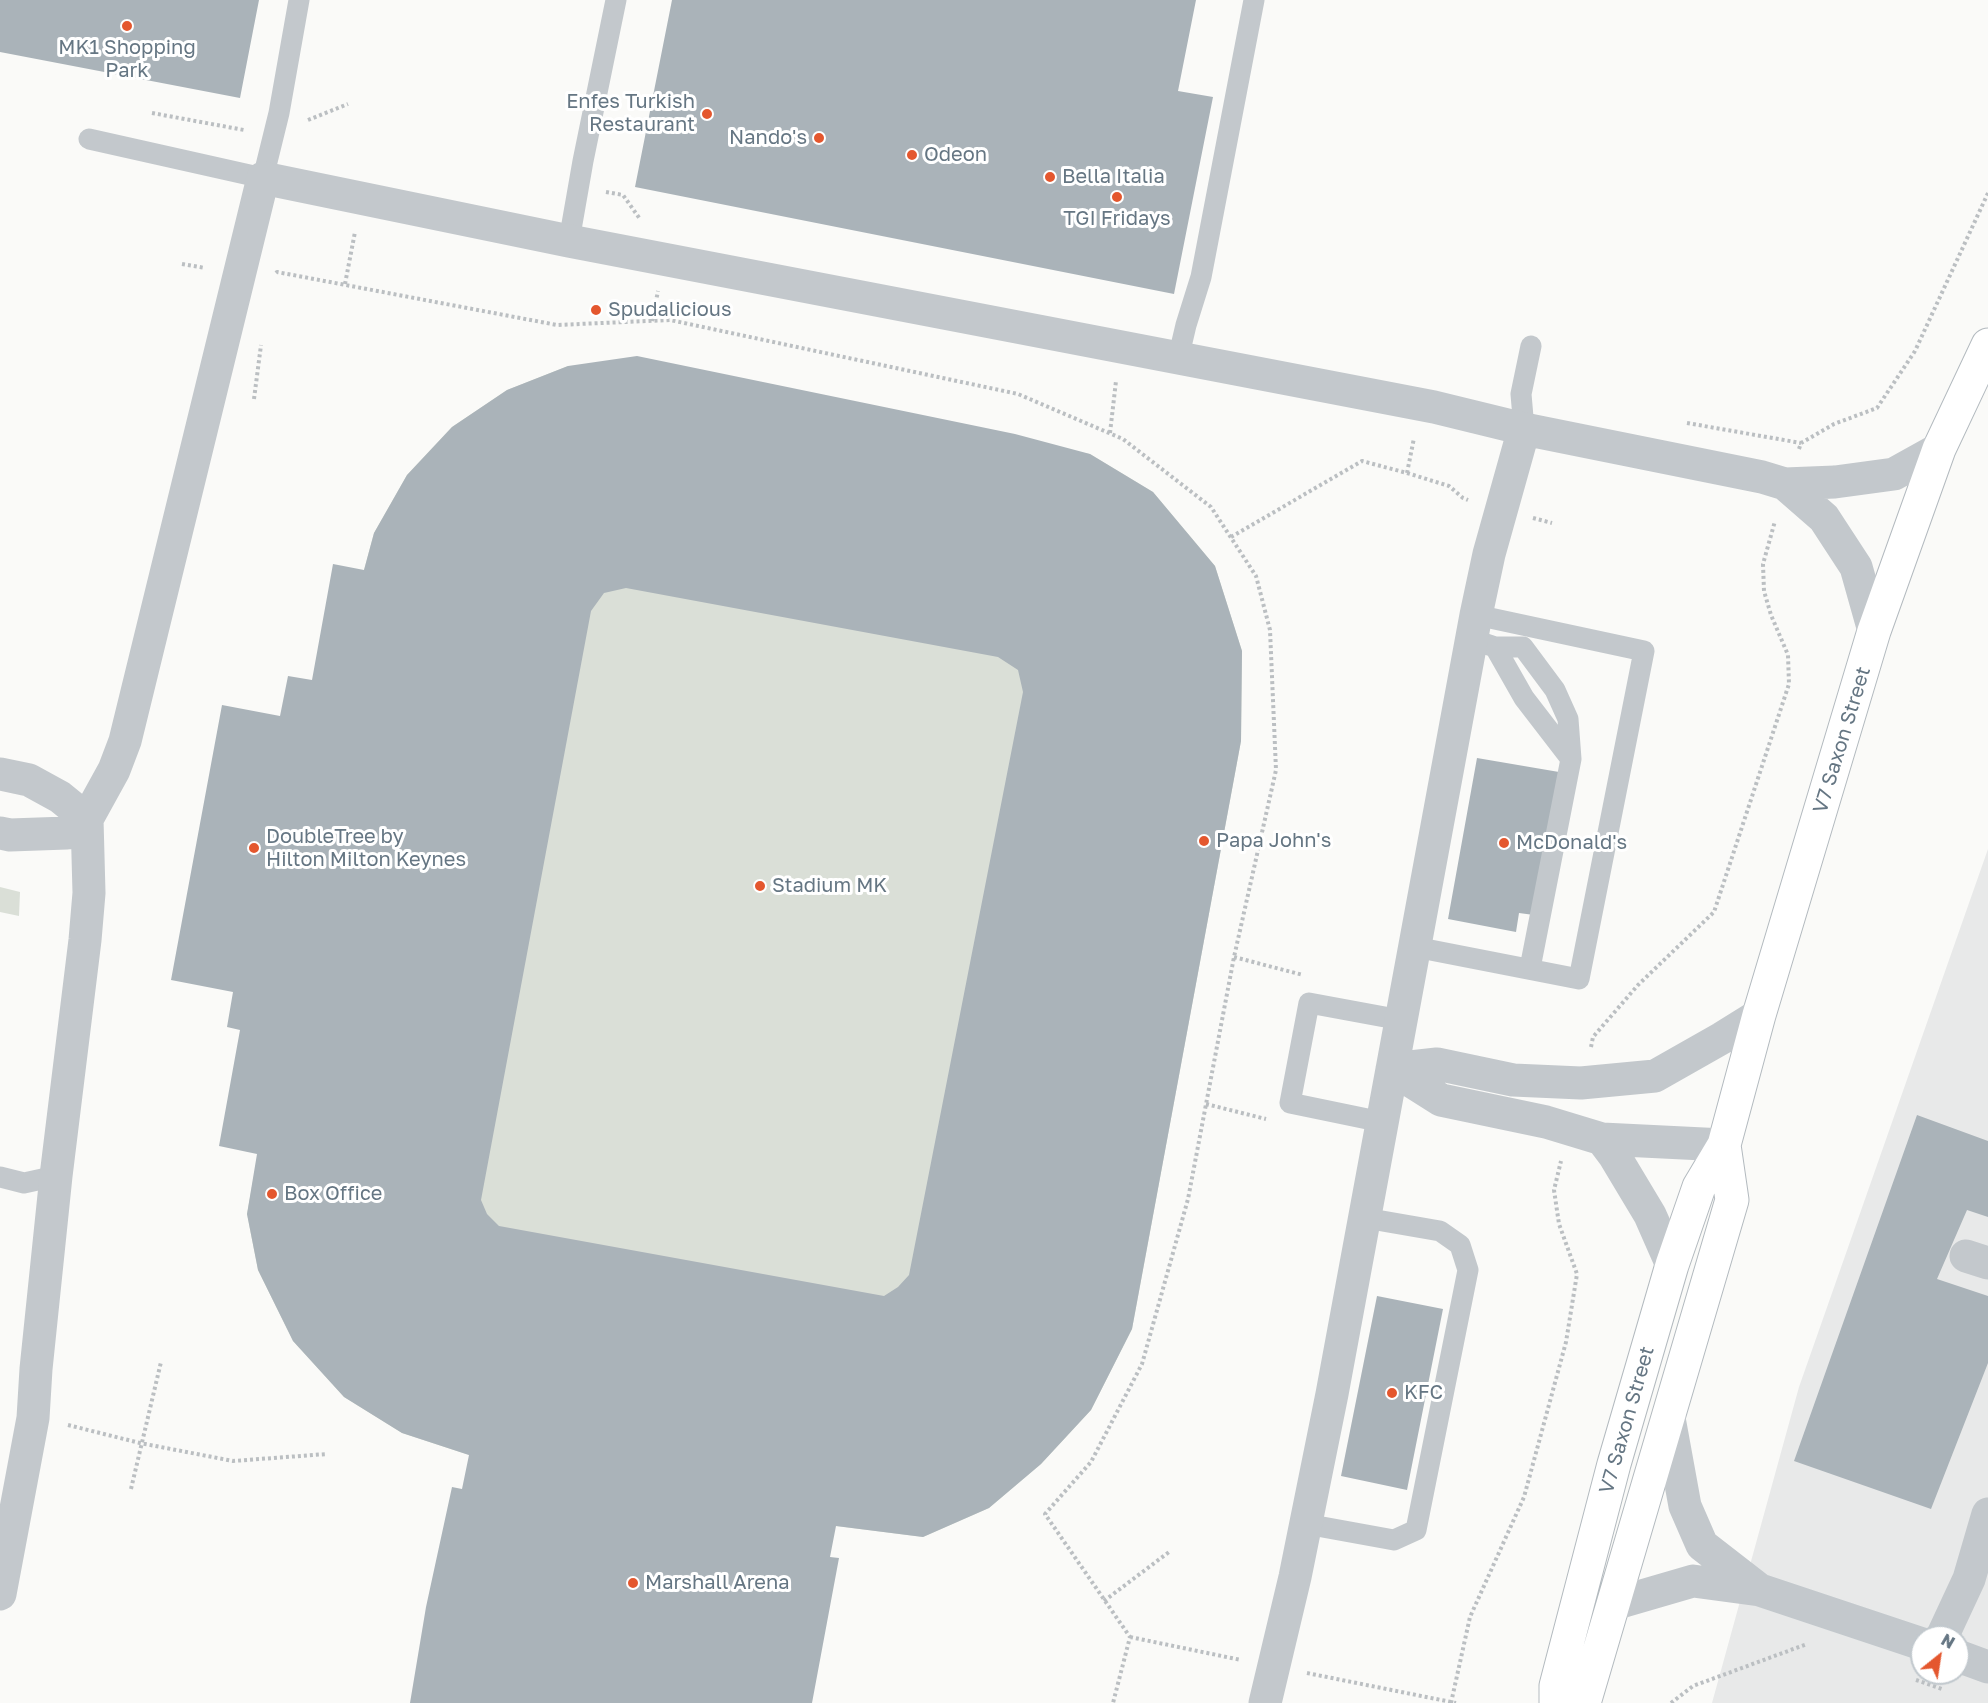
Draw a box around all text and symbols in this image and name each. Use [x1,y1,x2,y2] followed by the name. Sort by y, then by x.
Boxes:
[120,19,134,33] marker: MK1 Shopping Park
[58,36,196,83] place label: MK1 Shopping Park
[566,90,695,137] place label: Enfes Turkish Restaurant
[700,107,714,121] marker: Enfes Turkish Restaurant
[729,126,807,150] place label: Nando's
[812,131,826,145] marker: Nando's
[924,143,987,167] place label: Odeon
[905,148,919,162] marker: Odeon
[1062,165,1165,189] place label: Bella Italia
[1043,170,1057,184] marker: Bella Italia
[1110,190,1124,204] marker: TGI Fridays
[1063,207,1171,231] place label: TGI Fridays
[608,298,732,322] place label: Spudalicious
[589,303,603,317] marker: Spudalicious
[1808,664,1876,816] street label: V7 Saxon Street
[266,825,466,872] place label: DoubleTree by Hilton Milton Keynes
[1216,829,1331,853] place label: Papa John's
[1516,831,1627,855] place label: McDonald's
[1197,834,1211,848] marker: Papa John's
[1497,836,1511,850] marker: McDonald's
[247,841,261,855] marker: DoubleTree by Hilton Milton Keynes
[772,874,887,898] place label: Stadium MK
[753,879,767,893] marker: Stadium MK
[284,1182,382,1206] place label: Box Office
[265,1187,279,1201] marker: Box Office
[1594,1344,1660,1496] street label: V7 Saxon Street
[1404,1381,1443,1405] place label: KFC
[1385,1386,1399,1400] marker: KFC
[645,1571,789,1595] place label: Marshall Arena
[626,1576,640,1590] marker: Marshall Arena
[1910,1625,1970,1685] north arrow
[1938,1629,1958,1653] text: N

